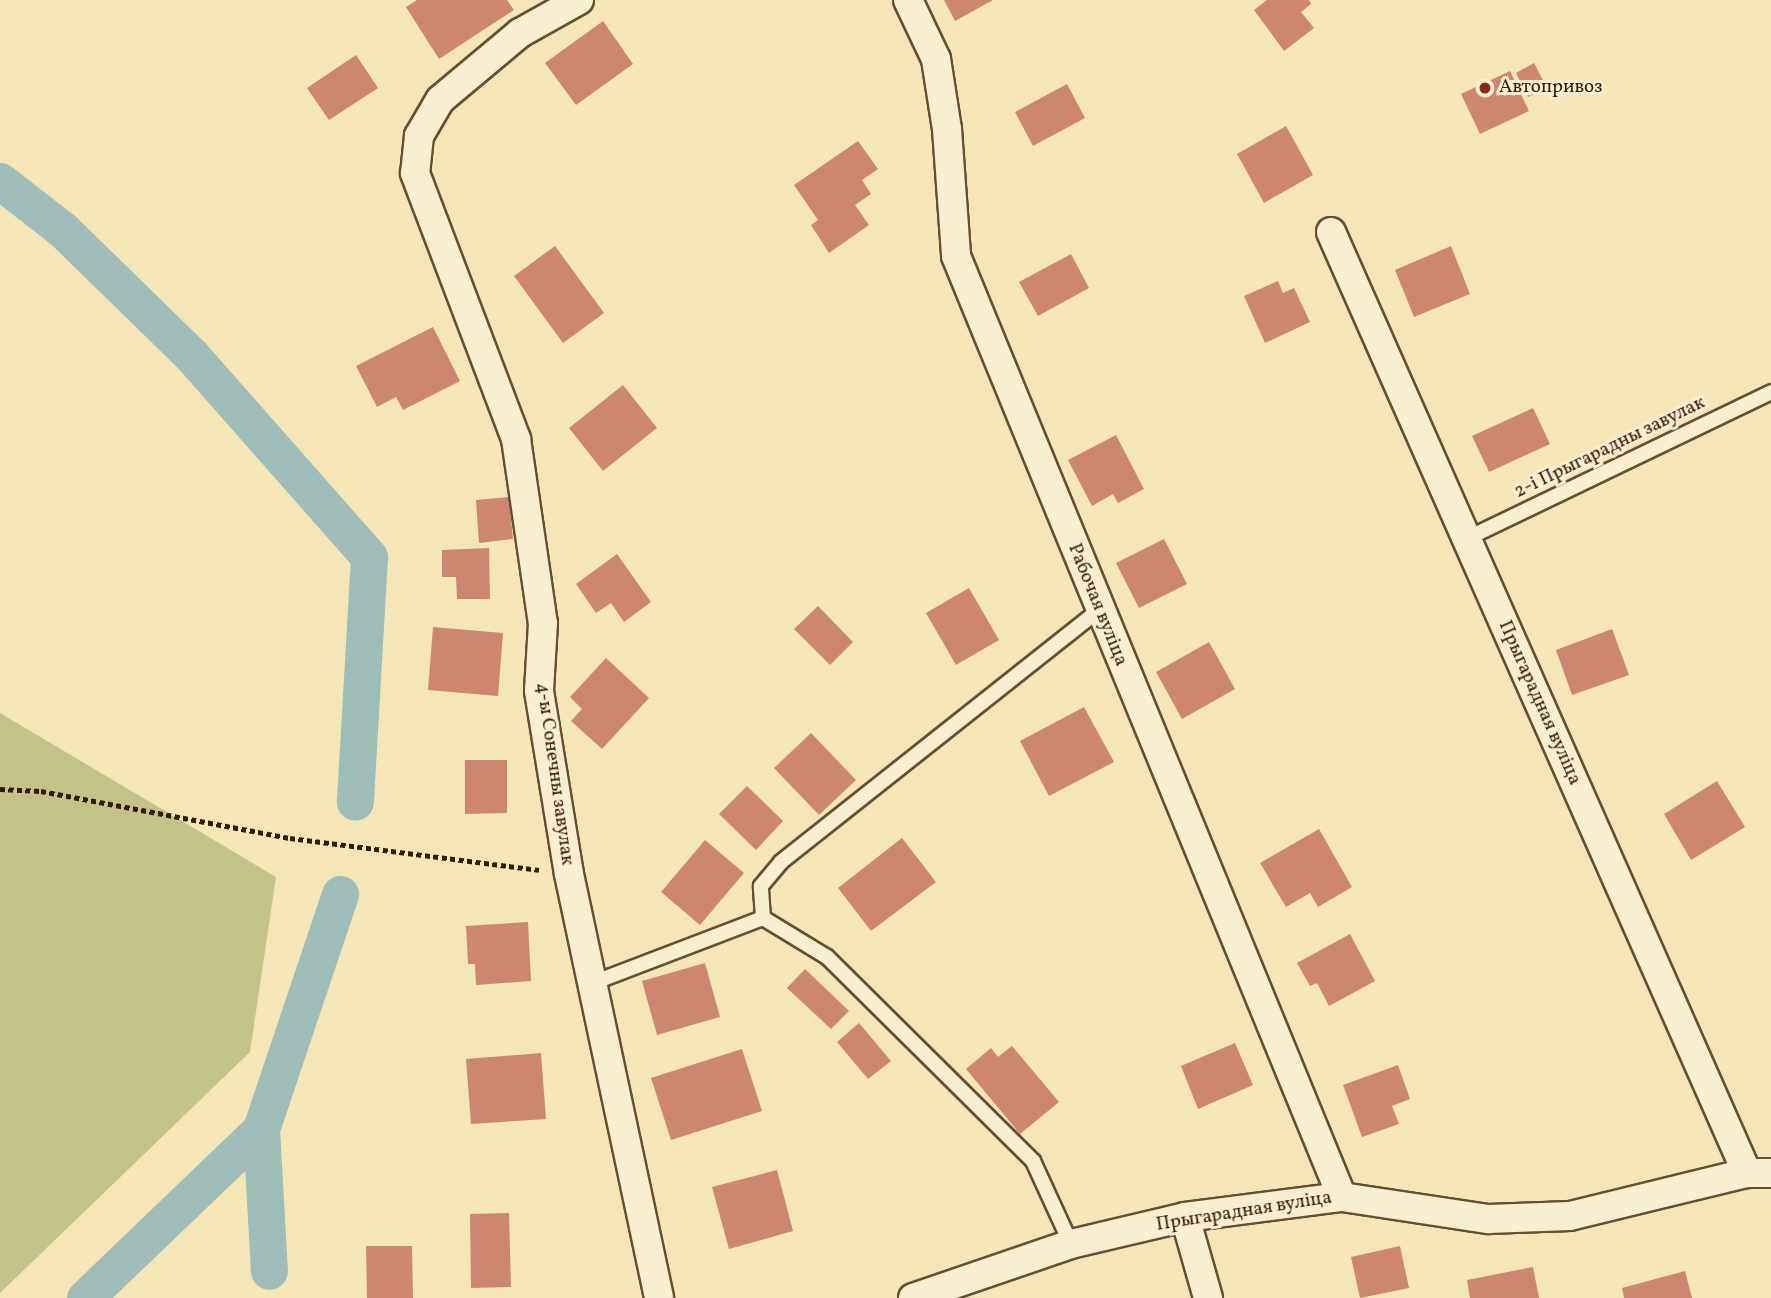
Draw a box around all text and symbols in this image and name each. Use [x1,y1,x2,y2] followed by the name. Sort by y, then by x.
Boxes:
[1499,77,1602,99] place label: Автопривоз
[1477,80,1493,96] marker: Автопривоз
[1511,392,1709,504] street label: 2-і Прыгарадны завулак
[1062,540,1132,670] street label: Рабочая вуліца
[1493,617,1585,789] street label: Прыгарадная вуліца
[530,681,578,867] street label: 4-ы Сонечны завулак
[1155,1187,1333,1237] street label: Прыгарадная вуліца

